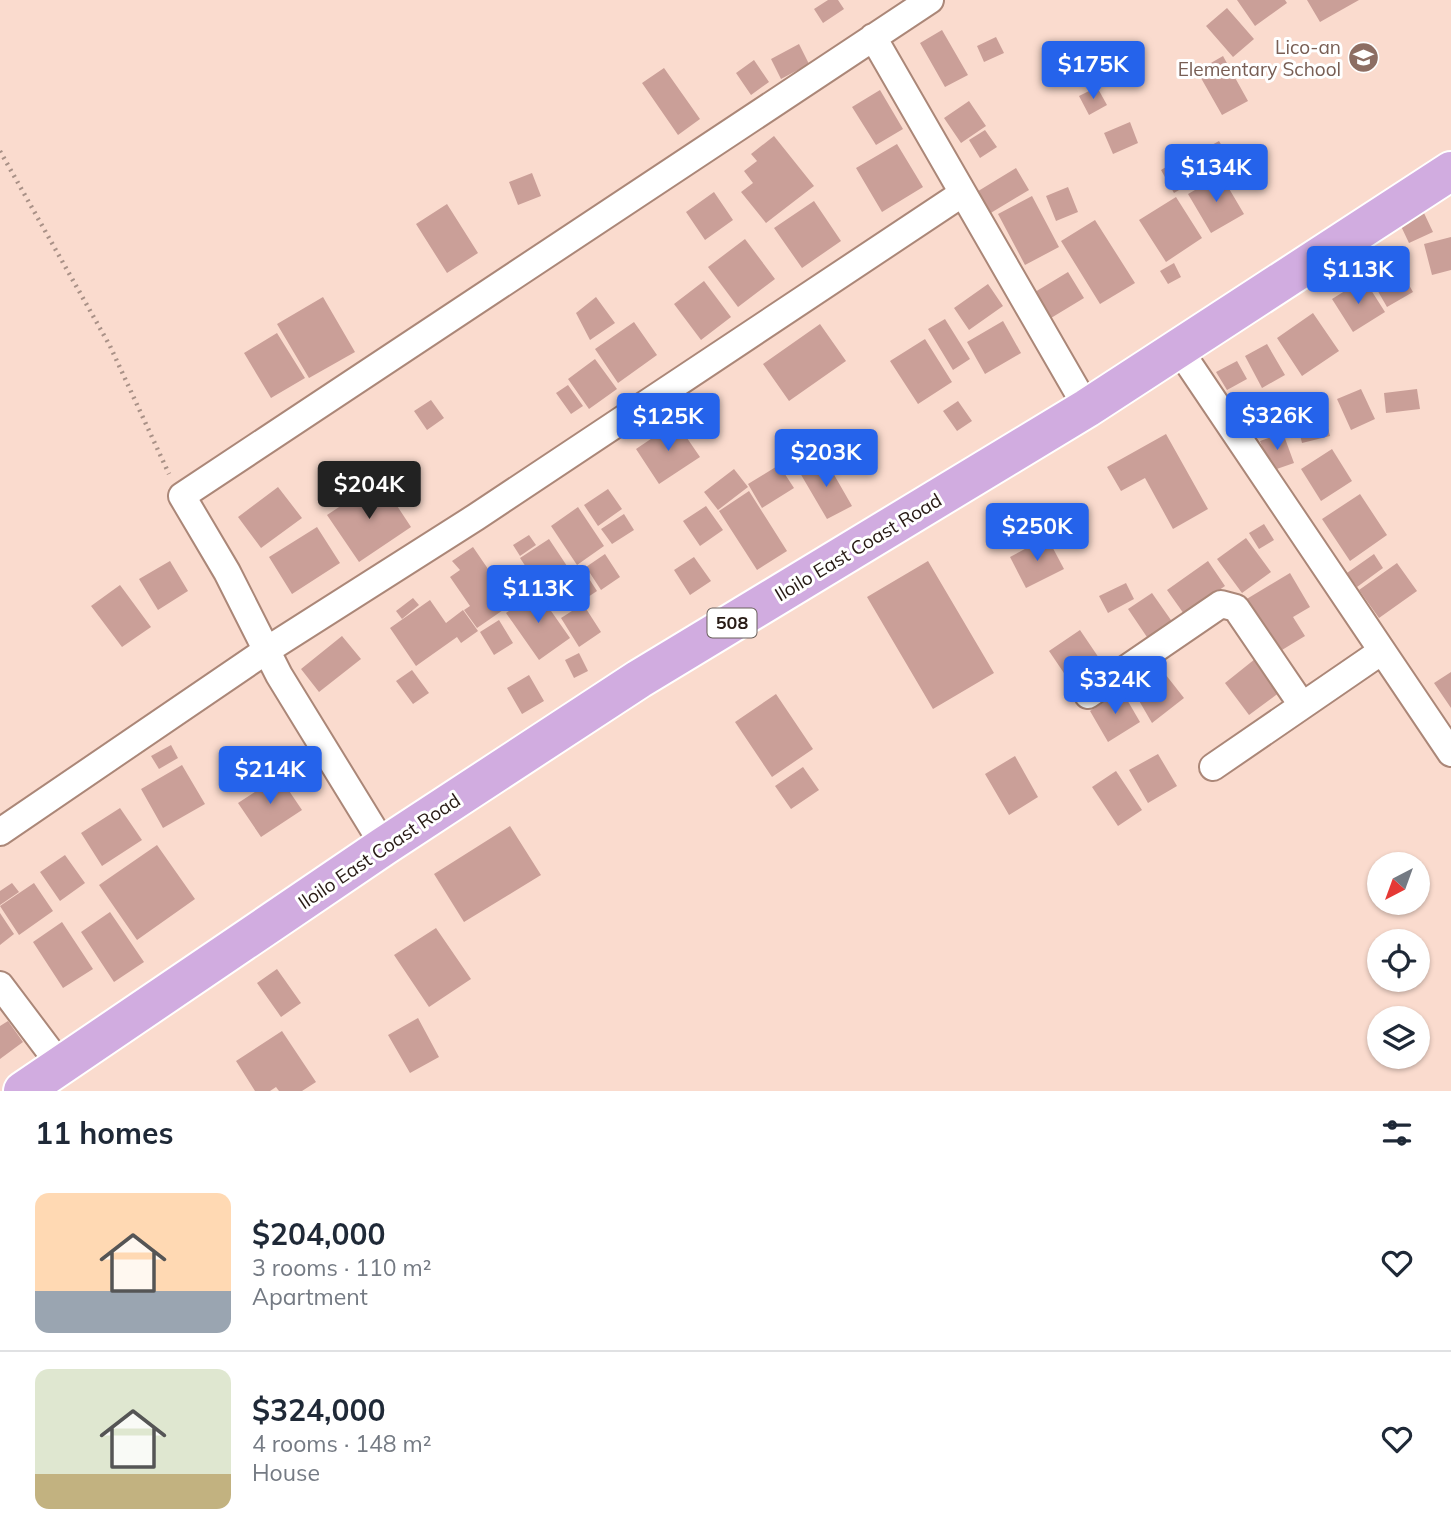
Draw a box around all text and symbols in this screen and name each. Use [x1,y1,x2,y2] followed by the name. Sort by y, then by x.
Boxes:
[1178,35,1341,81] place label: Lico-an Elementary School
[1347,41,1381,75] school or university icon: Lico-an Elementary School
[1044,42,1142,101] pin: $175K
[1058,49,1128,78] text: $175K
[1167,144,1265,204] pin: $134K
[1181,152,1251,181] text: $134K
[1309,246,1407,306] pin: $113K
[1323,254,1393,283] text: $113K
[1228,392,1326,452] pin: $326K
[619,393,717,453] pin: $125K
[1242,400,1312,429] text: $326K
[633,401,703,430] text: $125K
[777,430,875,489] pin: $203K
[791,437,861,466] text: $203K
[320,462,418,521] pin: $204K
[334,469,404,498] text: $204K
[770,488,946,606] street label: Iloilo East Coast Road
[988,504,1086,563] pin: $250K
[1002,511,1072,540] text: $250K
[489,566,587,625] pin: $113K
[503,573,573,602] text: $113K
[708,608,756,638] road number: 508
[1066,656,1164,716] pin: $324K
[1080,664,1150,693] text: $324K
[221,746,319,806] pin: $214K
[235,754,305,783] text: $214K
[293,788,465,914] street label: Iloilo East Coast Road
[1367,852,1430,915] north arrow
[1367,852,1430,1069] map controls
[1367,929,1430,992] button: locate
[1367,1006,1430,1069] button: layers
[35,1114,174,1152] text: 11 homes
[1378,1114,1416,1152] icon: filters
[252,1215,385,1253] text: $204,000
[91,1221,175,1305] icon: home
[1378,1244,1416,1282] icon: heart
[252,1253,432,1282] text: 3 rooms · 110 m²
[252,1282,368,1311] text: Apartment
[252,1391,385,1429] text: $324,000
[91,1397,175,1481] icon: home
[1378,1420,1416,1458] icon: heart
[252,1429,432,1458] text: 4 rooms · 148 m²
[252,1458,320,1487] text: House

